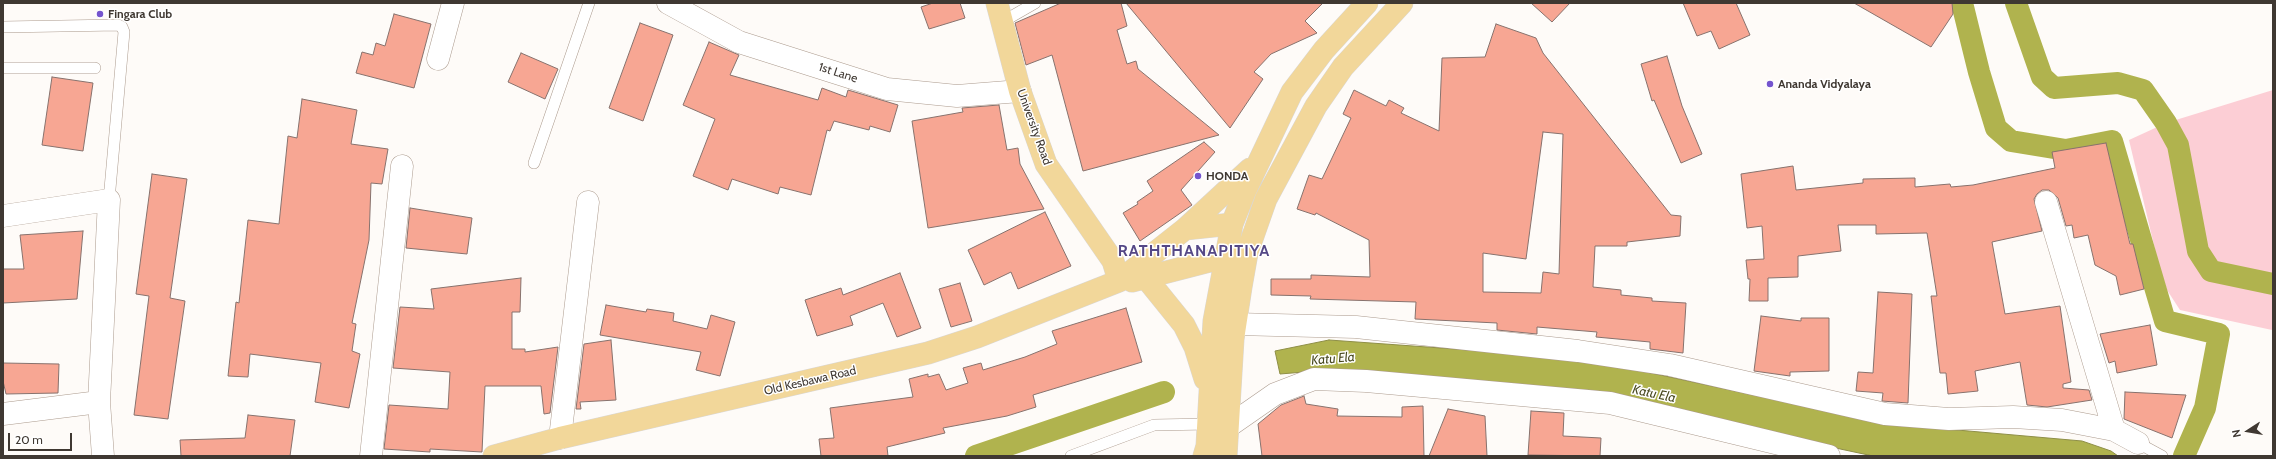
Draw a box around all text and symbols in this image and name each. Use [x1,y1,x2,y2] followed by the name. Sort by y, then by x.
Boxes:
[108,7,172,21] place label: Fingara Club
[95,9,105,19] marker: Fingara Club
[817,60,859,86] street label: 1st Lane
[1778,77,1871,91] place label: Ananda Vidyalaya
[1765,79,1775,89] marker: Ananda Vidyalaya
[1014,87,1054,167] street label: University Road
[1206,169,1248,183] place label: HONDA
[1193,171,1203,181] marker: HONDA
[1118,241,1270,261] district label: RATHTHANAPITIYA
[1311,349,1355,369] water label: Katu Ela
[762,363,858,399] street label: Old Kesbawa Road
[1631,382,1677,406] water label: Katu Ela
[2228,411,2268,451] north arrow
[10,425,74,451] scale bar
[2229,428,2244,439] text: N
[15,432,43,447] text: 20 m

